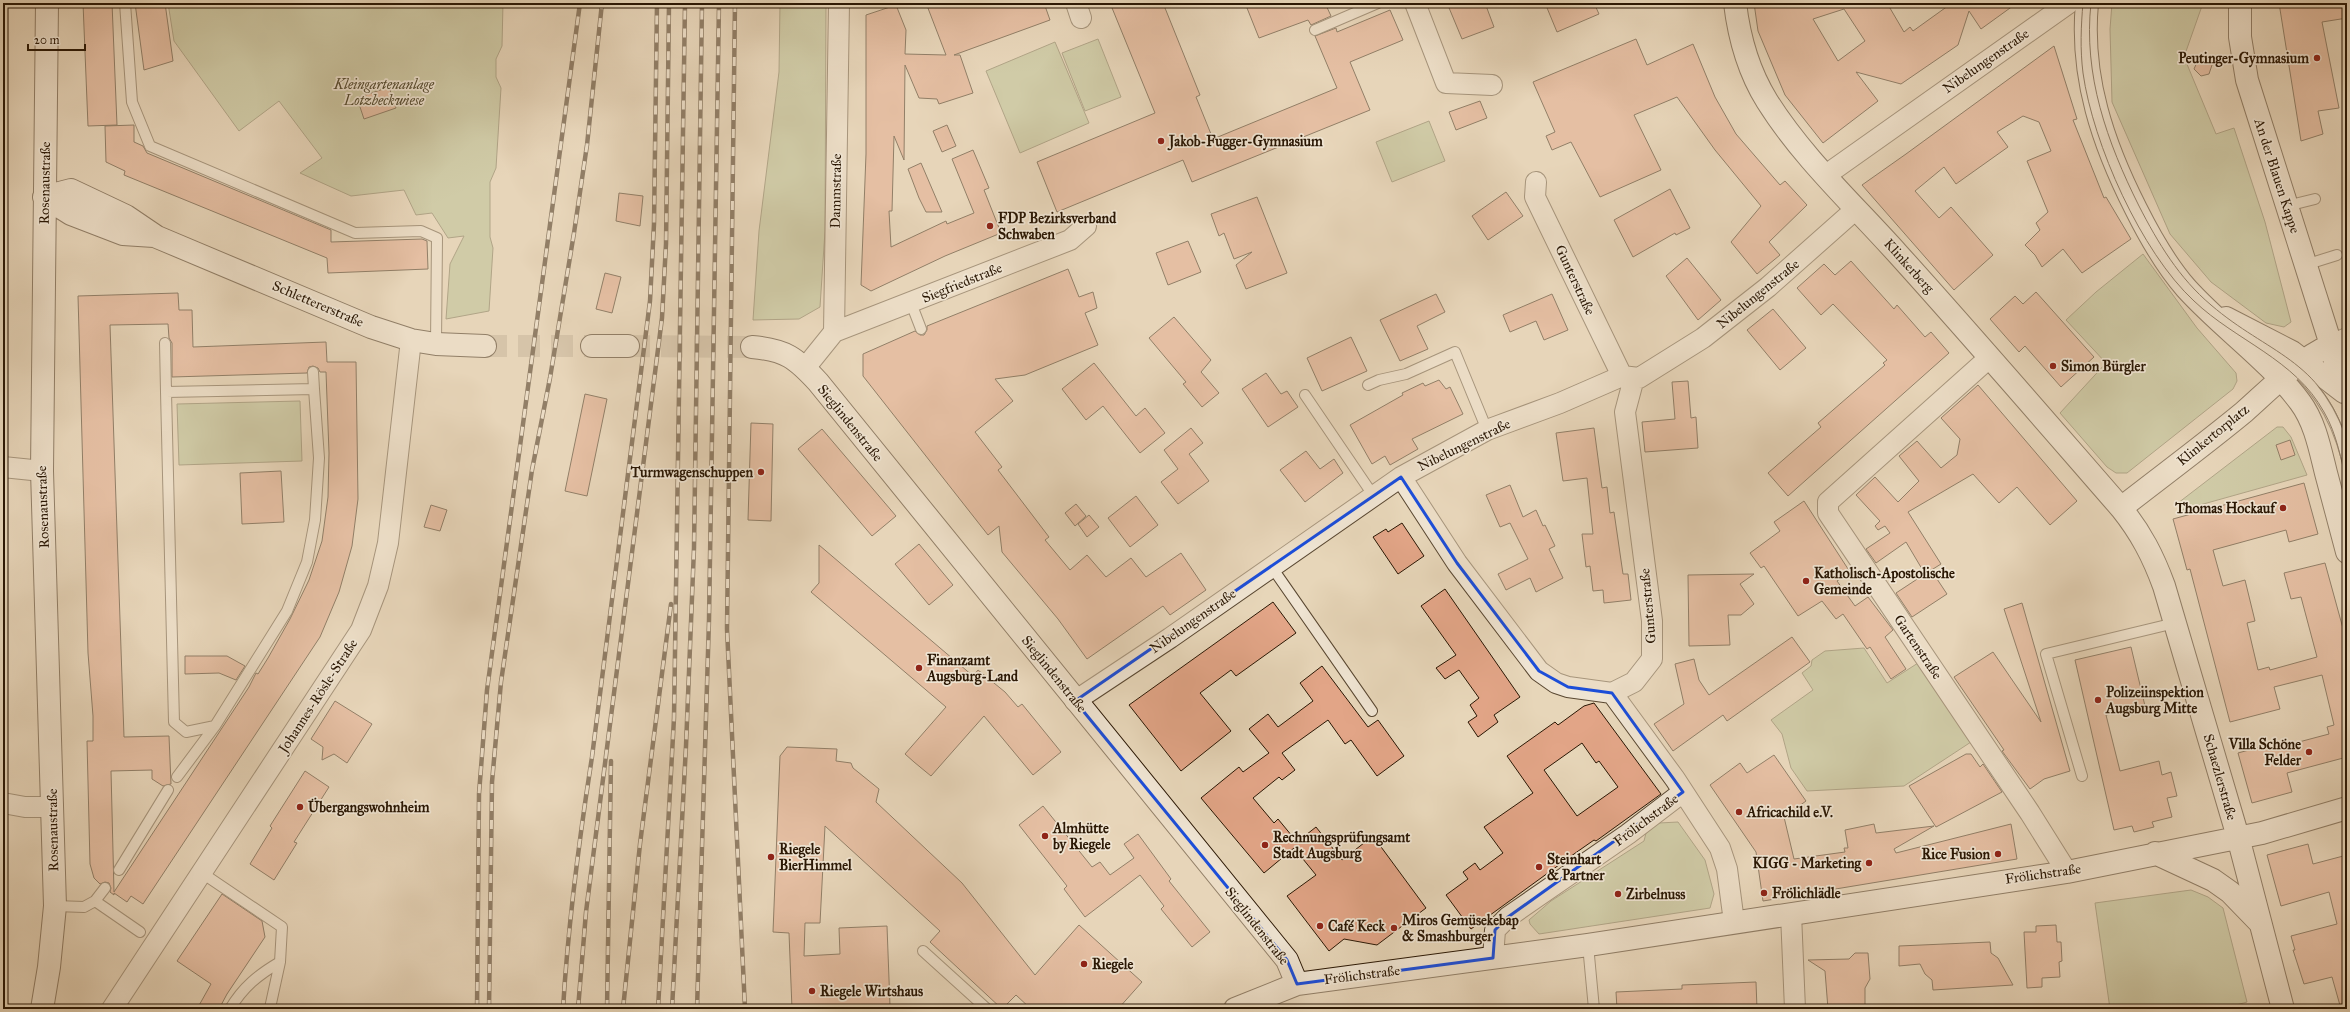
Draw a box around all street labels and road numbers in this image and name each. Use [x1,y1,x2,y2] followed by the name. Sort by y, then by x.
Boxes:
[1940,25,2032,97] street label: Nibelungenstraße
[2250,116,2304,236] street label: An der Blauen Kappe
[36,141,54,225] street label: Rosenaustraße
[827,153,845,229] street label: Dammstraße
[1880,235,1938,297] street label: Klinkerberg
[1551,242,1599,318] street label: Gunterstraße
[1713,255,1803,332] street label: Nibelungenstraße
[919,259,1005,307] street label: Siegfriedstraße
[270,277,366,331] street label: Schlettererstraße
[814,381,886,465] street label: Sieglindenstraße
[2173,400,2253,469] street label: Klinkertorplatz
[1415,415,1513,475] street label: Nibelungenstraße
[33,465,53,549] street label: Rosenaustraße
[1636,567,1660,644] street label: Gunterstraße
[1147,585,1239,657] street label: Nibelungenstraße
[1890,612,1946,683] street label: Gartenstraße
[1018,632,1090,716] street label: Sieglindenstraße
[274,636,362,758] street label: Johannes-Rösle-Straße
[2200,732,2240,822] street label: Schaezlerstraße
[44,788,62,872] street label: Rosenaustraße
[1610,790,1682,850] street label: Frölichstraße
[2004,860,2082,888] street label: Frölichstraße
[1221,884,1293,968] street label: Sieglindenstraße
[1323,962,1401,988] street label: Frölichstraße

